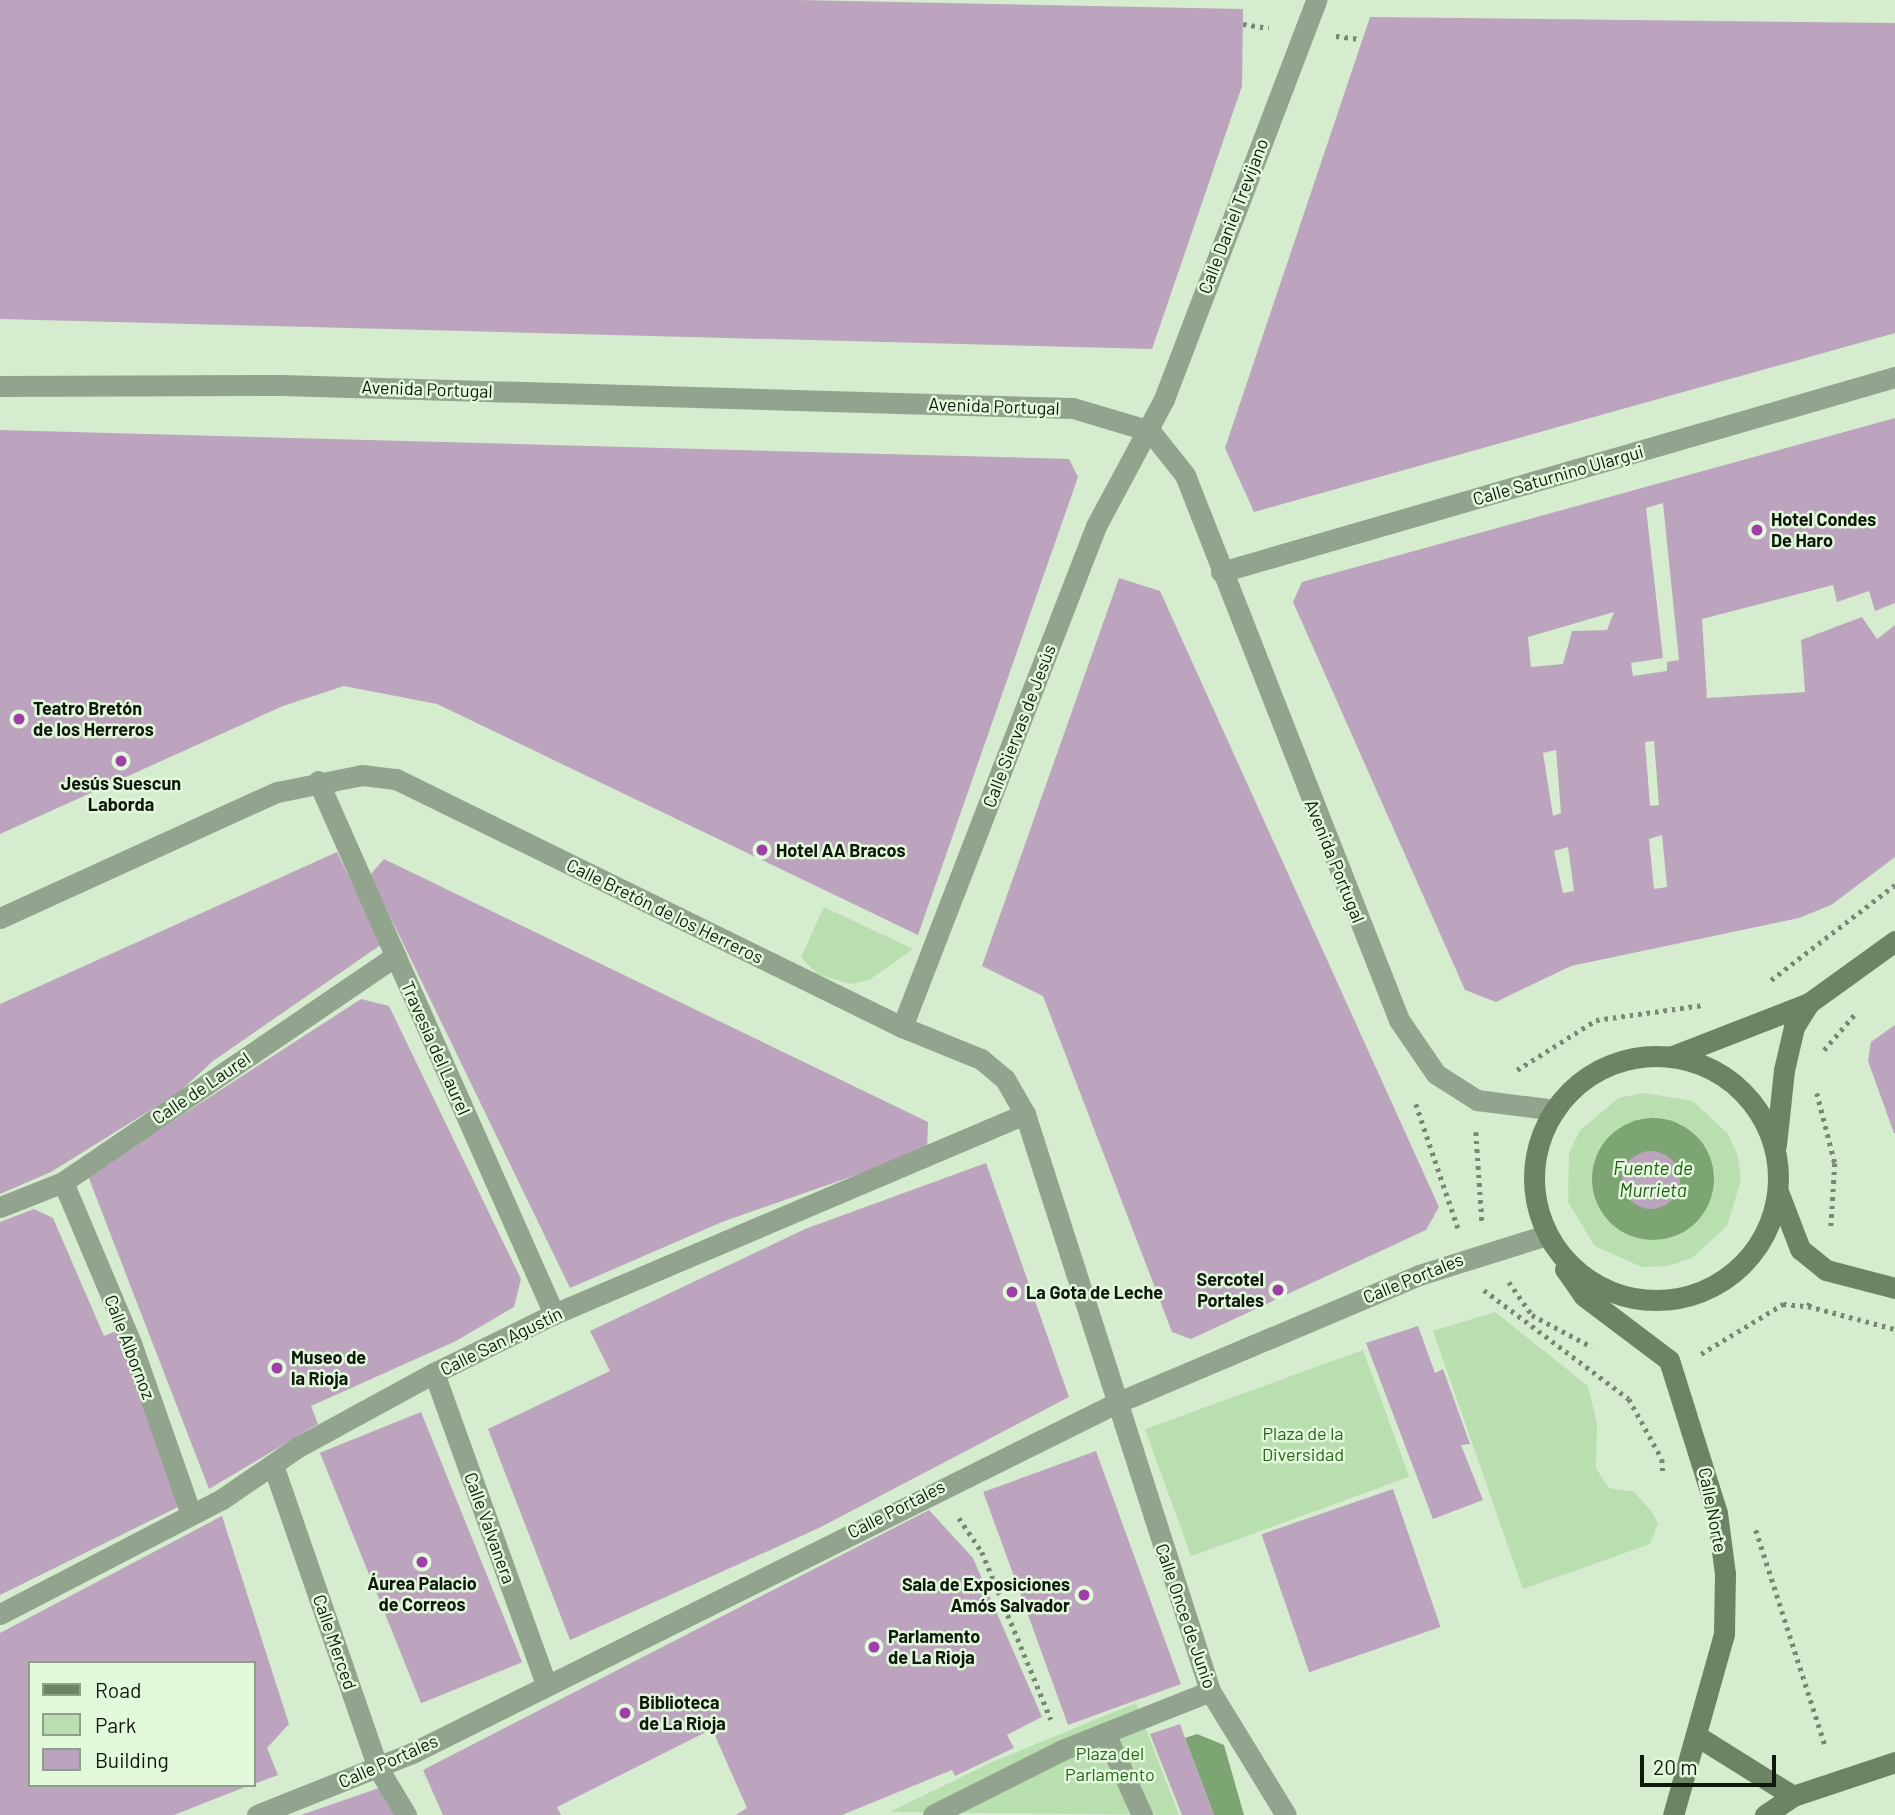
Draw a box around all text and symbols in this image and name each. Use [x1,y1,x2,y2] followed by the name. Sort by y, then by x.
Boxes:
[1193,135,1273,297] street label: Calle Daniel Trevijano
[361,376,493,402] street label: Avenida Portugal
[928,393,1060,419] street label: Avenida Portugal
[1470,440,1646,510] street label: Calle Saturnino Ulargui
[1771,509,1876,552] place label: Hotel Condes De Haro
[1749,522,1765,538] marker: Hotel Condes De Haro
[978,641,1060,811] street label: Calle Siervas de Jesús
[33,698,154,740] place label: Teatro Bretón de los Herreros
[11,711,27,727] marker: Teatro Bretón de los Herreros
[111,751,131,771] marker: Jesús Suescun Laborda
[61,773,181,816] place label: Jesús Suescun Laborda
[1300,796,1370,926] street label: Avenida Portugal
[776,839,905,861] place label: Hotel AA Bracos
[754,842,770,858] marker: Hotel AA Bracos
[563,854,767,968] street label: Calle Bretón de los Herreros
[397,978,475,1118] street label: Travesía del Laurel
[148,1047,254,1129] street label: Calle de Laurel
[1613,1157,1693,1201] water label: Fuente de Murrieta
[1360,1248,1466,1308] street label: Calle Portales
[1197,1269,1264,1312] place label: Sercotel Portales
[1026,1281,1163,1303] place label: La Gota de Leche
[1270,1282,1286,1298] marker: Sercotel Portales
[1004,1284,1020,1300] marker: La Gota de Leche
[100,1292,160,1402] street label: Calle Albornoz
[437,1302,565,1380] street label: Calle San Agustín
[291,1347,366,1390] place label: Museo de la Rioja
[269,1360,285,1376] marker: Museo de la Rioja
[1262,1423,1344,1466] park label: Plaza de la Diversidad
[1694,1466,1732,1554] street label: Calle Norte
[460,1469,520,1587] street label: Calle Valvanera
[844,1475,948,1543] street label: Calle Portales
[1151,1541,1221,1691] street label: Calle Once de Junio
[414,1554,430,1570] marker: Áurea Palacio de Correos
[367,1573,477,1616] place label: Áurea Palacio de Correos
[902,1574,1070,1616] place label: Sala de Exposiciones Amós Salvador
[1076,1587,1092,1603] marker: Sala de Exposiciones Amós Salvador
[309,1592,361,1692] street label: Calle Merced
[888,1626,980,1668] place label: Parlamento de La Rioja
[866,1639,882,1655] marker: Parlamento de La Rioja
[28,1661,256,1787] legend
[95,1677,141,1702] text: Road
[639,1692,726,1734] place label: Biblioteca de La Rioja
[617,1705,633,1721] marker: Biblioteca de La Rioja
[95,1712,136,1737] text: Park
[335,1729,441,1793] street label: Calle Portales
[1643,1742,1780,1786] scale bar
[1065,1743,1155,1786] park label: Plaza del Parlamento
[95,1747,169,1772] text: Building
[1653,1754,1698,1779] text: 20 m

